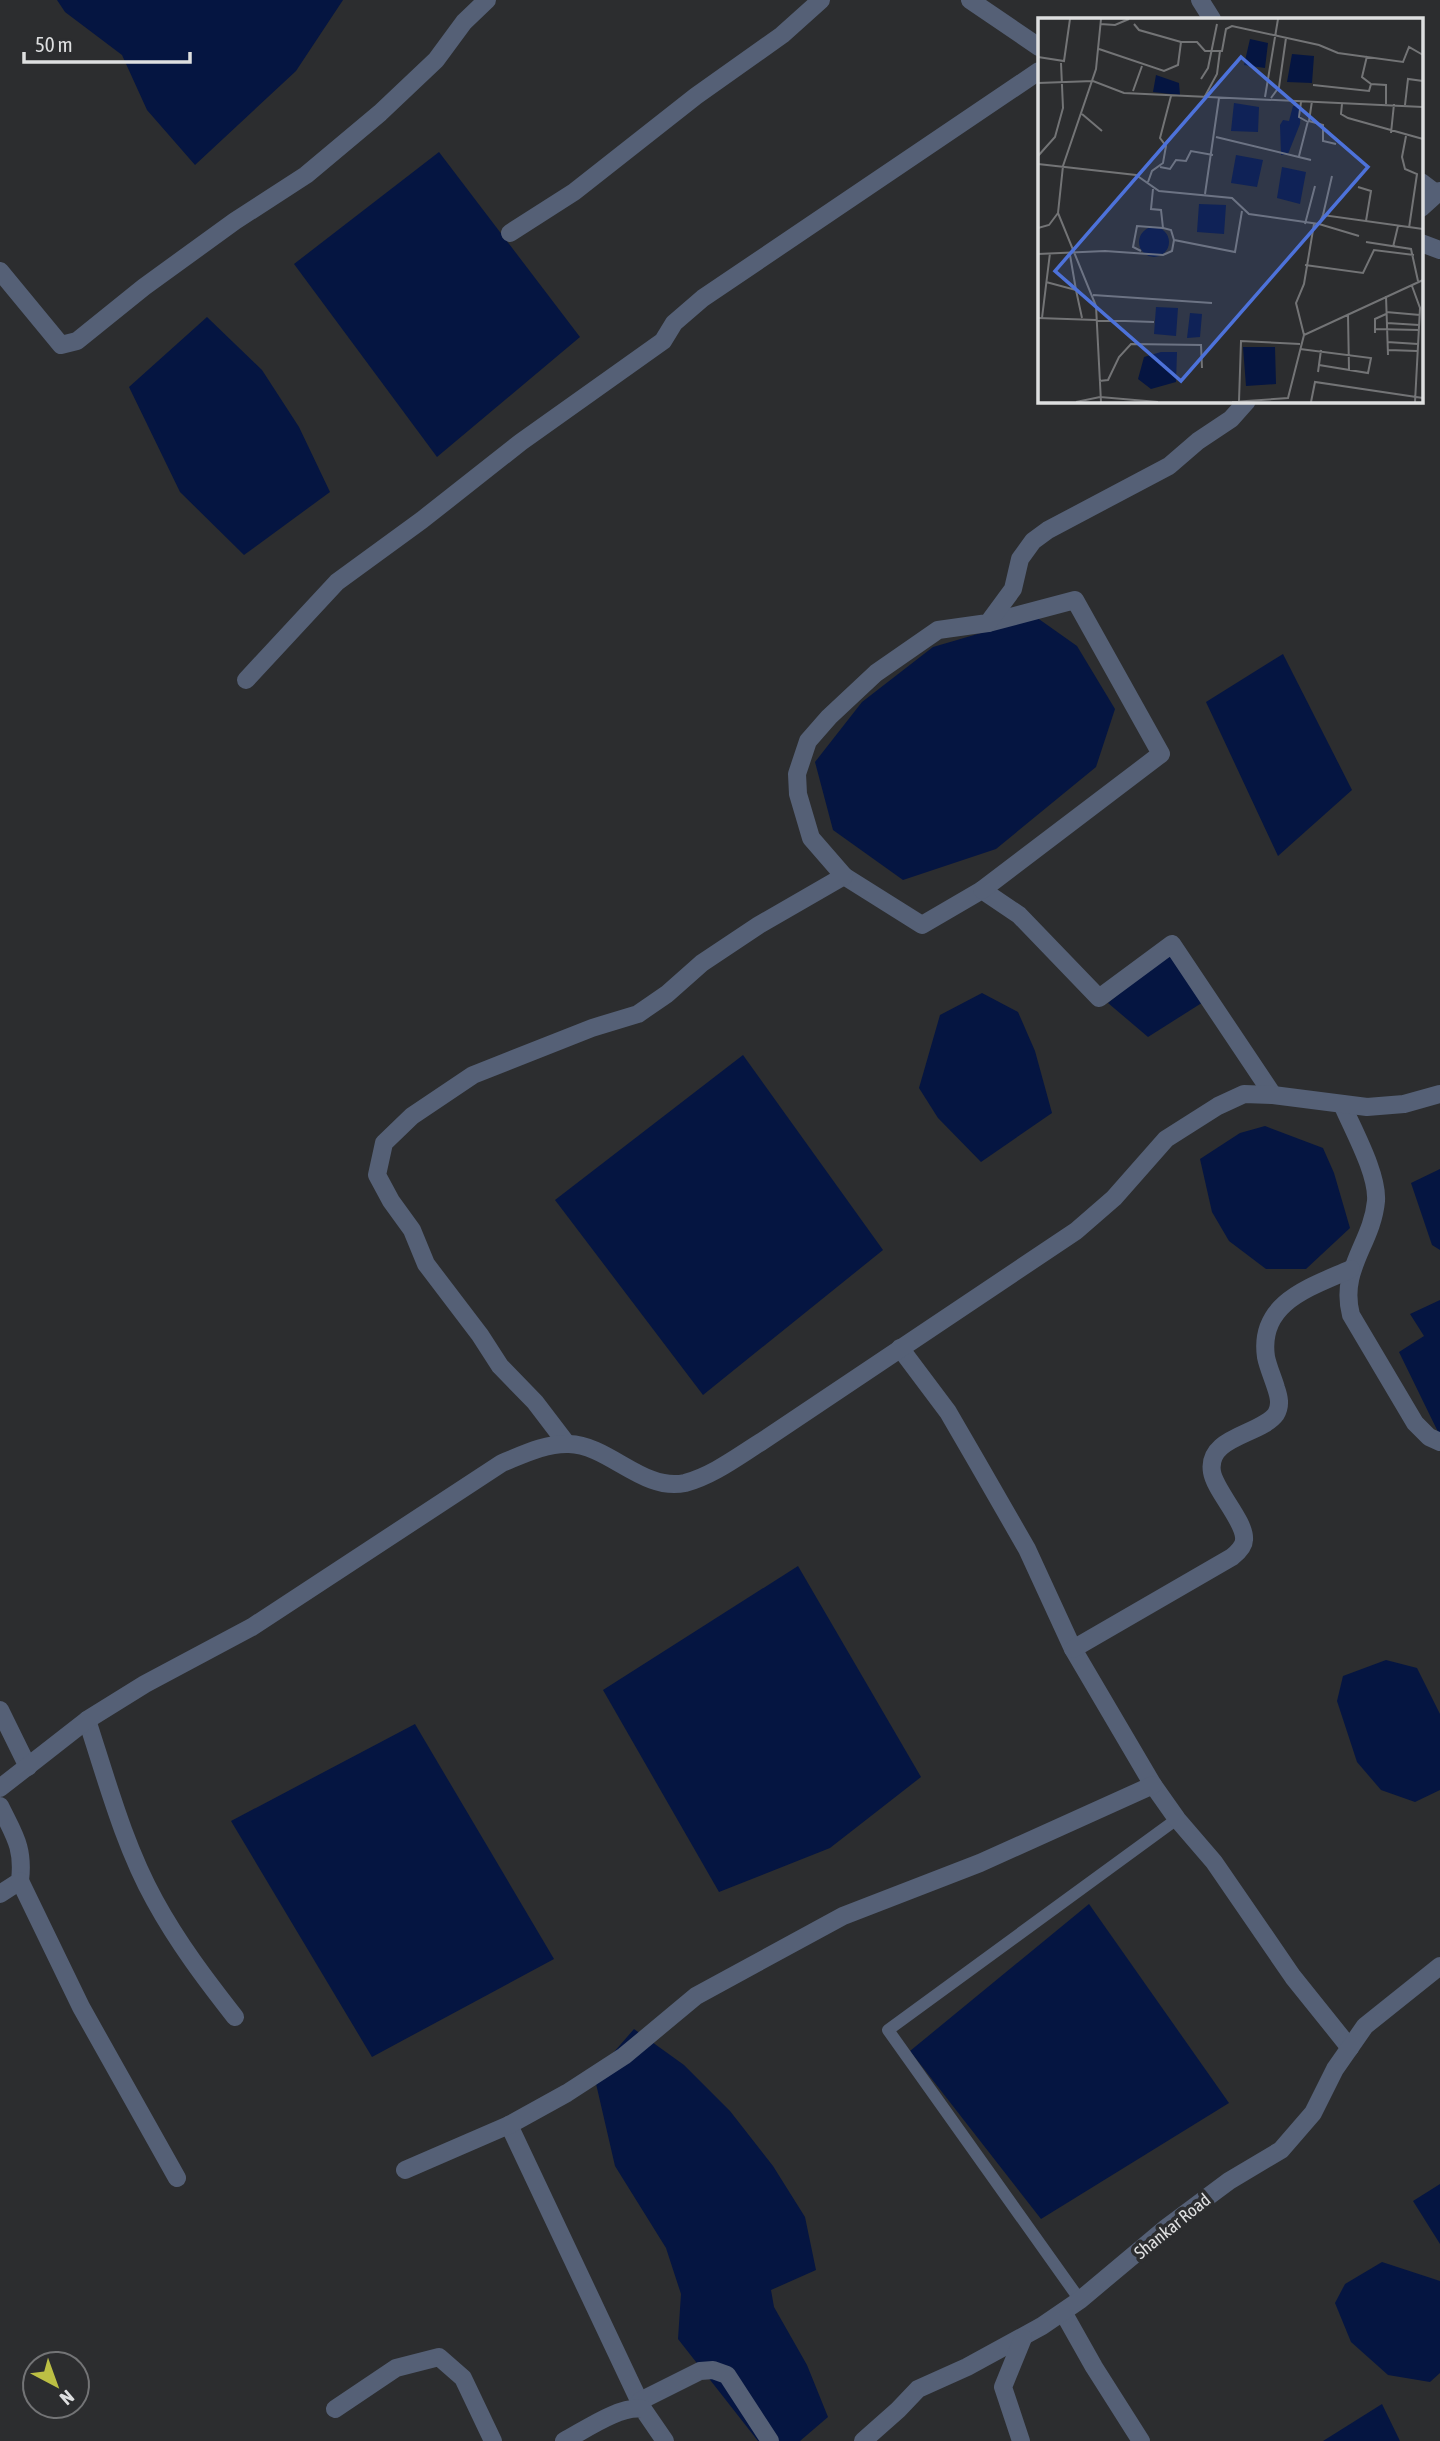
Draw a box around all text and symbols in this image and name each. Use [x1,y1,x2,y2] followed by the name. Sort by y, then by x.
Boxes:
[1038,18,1422,402] inset map
[24,21,191,65] scale bar
[35,32,73,56] text: 50 m
[1130,2189,1214,2263] street label: Shankar Road
[21,2350,91,2420] north arrow
[56,2386,79,2410] text: N

